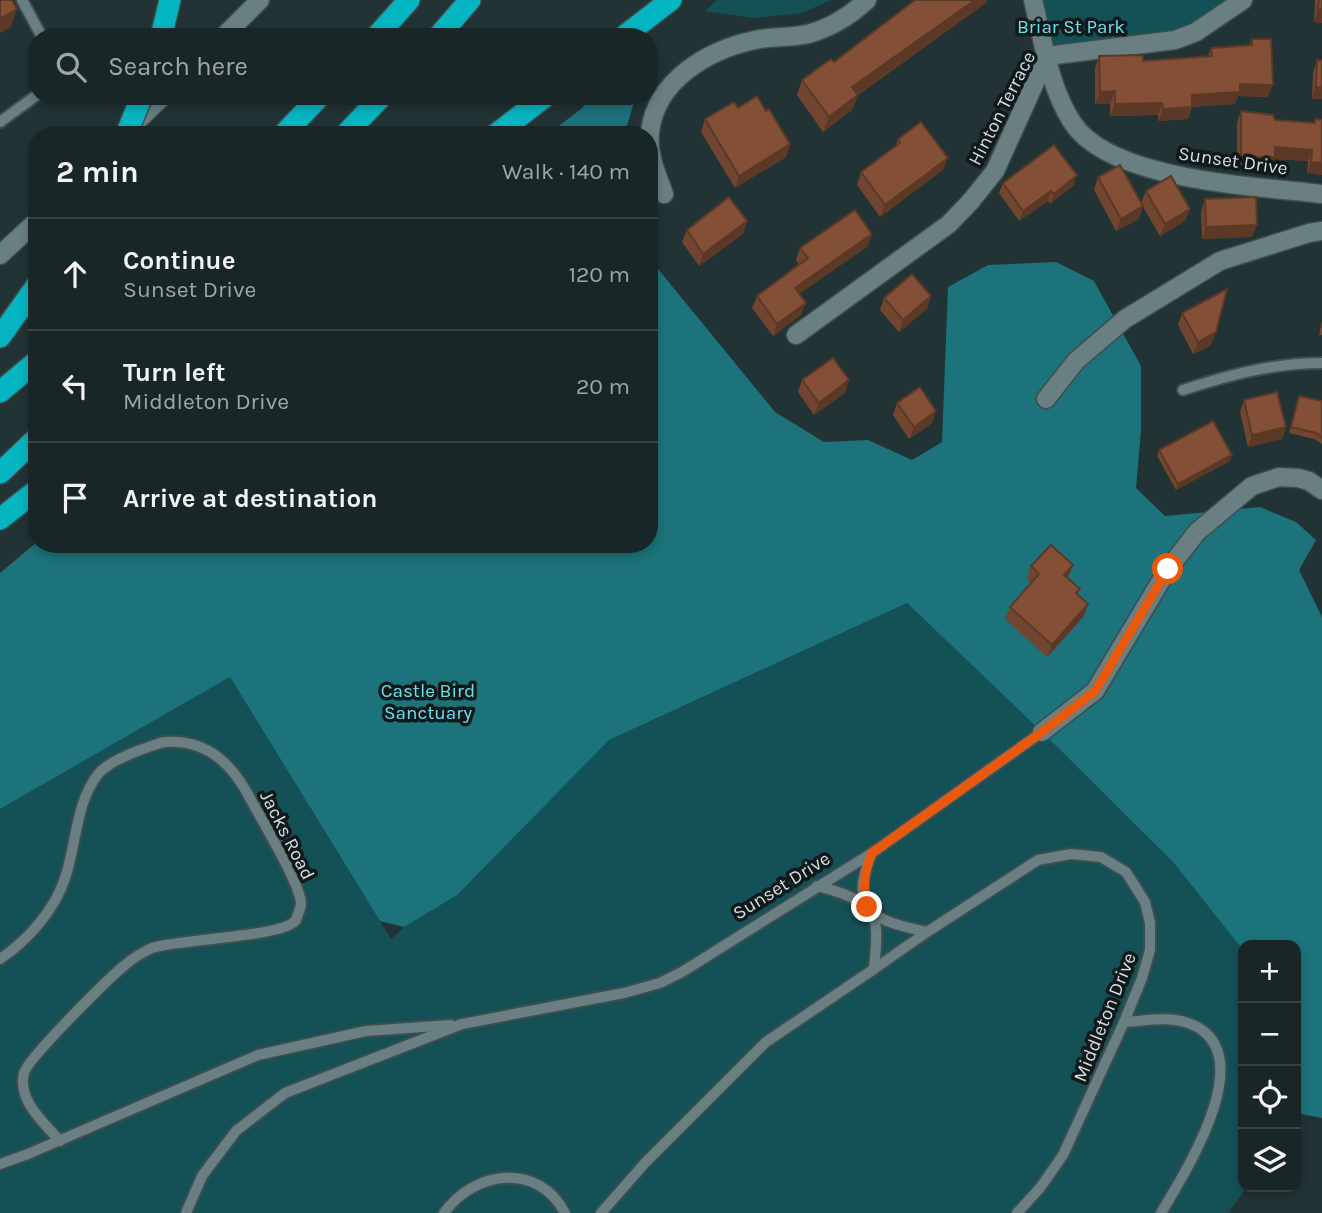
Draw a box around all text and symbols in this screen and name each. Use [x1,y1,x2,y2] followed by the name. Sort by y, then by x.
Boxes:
[1017,16,1125,38] park label: Briar St Park
[28,28,658,105] search box
[52,48,90,86] icon: search
[964,48,1040,169] street label: Hinton Terrace
[108,51,248,82] text: Search here
[1177,142,1289,180] street label: Sunset Drive
[56,154,139,190] text: 2 min
[502,158,630,185] text: Walk · 140 m
[123,245,235,276] text: Continue
[56,255,94,293] icon: ahead
[568,261,630,288] text: 120 m
[123,276,256,303] text: Sunset Drive
[123,357,225,388] text: Turn left
[56,367,94,405] icon: left
[576,373,630,400] text: 20 m
[123,388,289,415] text: Middleton Drive
[56,479,94,517] icon: arrive
[123,483,377,514] text: Arrive at destination
[1152,553,1183,584] route start
[381,680,475,724] park label: Castle Bird Sanctuary
[255,787,319,884] street label: Jacks Road
[729,847,834,924] street label: Sunset Drive
[851,891,882,922] route end
[1238,940,1301,1192] map controls
[1238,940,1301,1003] button: +
[1069,950,1141,1085] street label: Middleton Drive
[1238,1003,1301,1066] button: −
[1238,1066,1301,1129] button: locate
[1238,1129,1301,1192] button: layers

